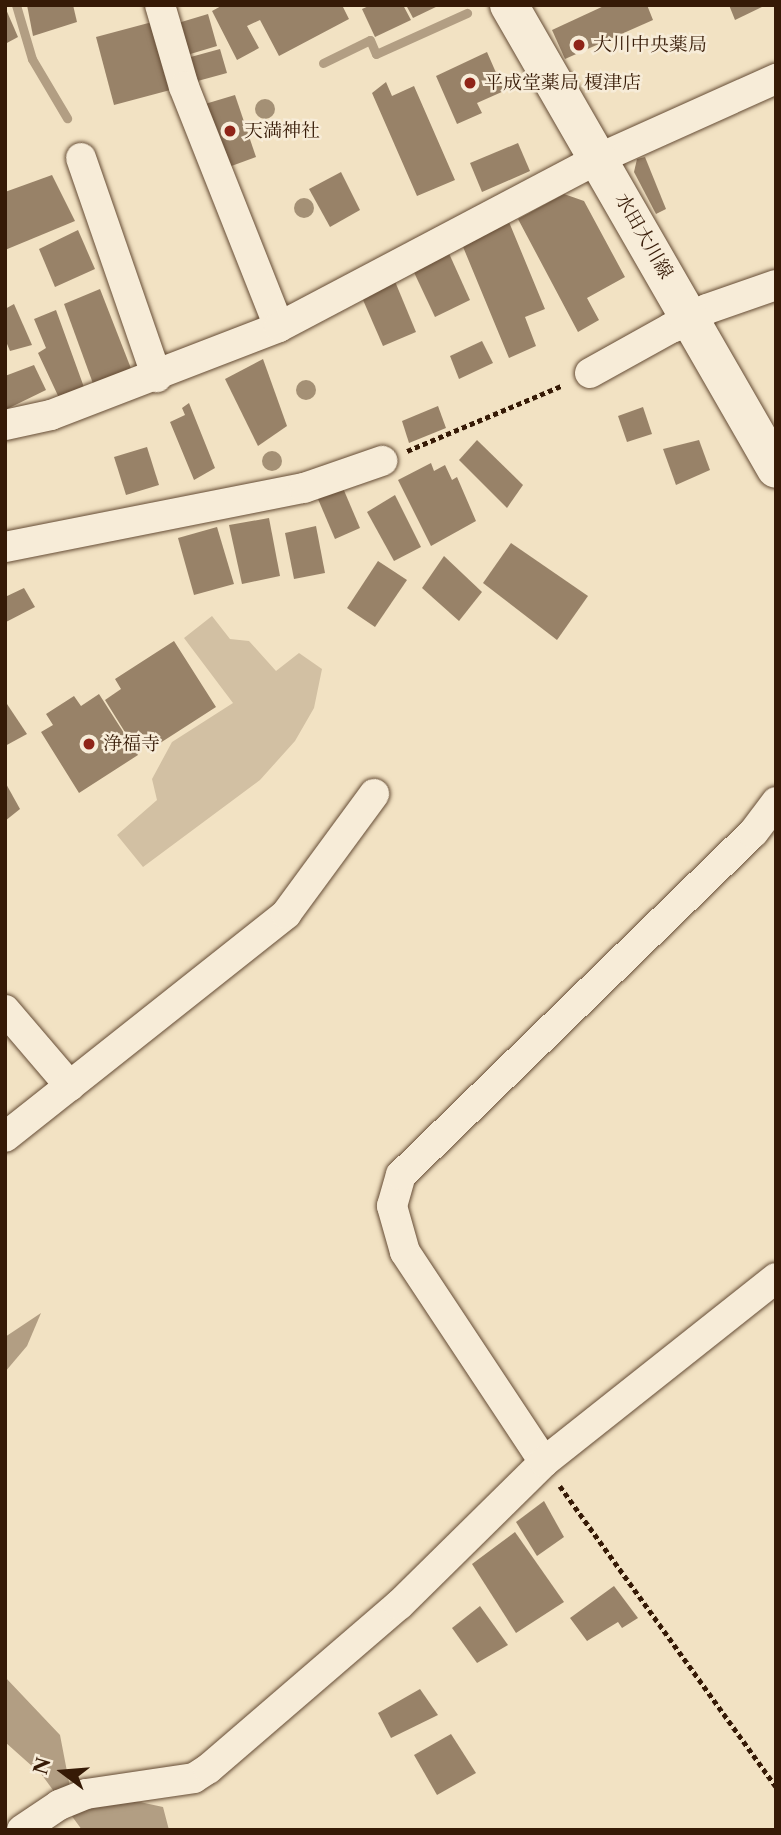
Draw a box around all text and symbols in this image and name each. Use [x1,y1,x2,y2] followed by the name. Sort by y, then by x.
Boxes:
[593,34,707,56] place label: 大川中央薬局
[571,37,587,53] marker: 大川中央薬局
[484,72,641,94] place label: 平成堂薬局 榎津店
[462,75,478,91] marker: 平成堂薬局 榎津店
[244,120,320,142] place label: 天満神社
[222,123,238,139] marker: 天満神社
[610,189,678,283] street label: 水田大川線
[103,733,160,755] place label: 浄福寺
[81,736,97,752] marker: 浄福寺
[28,1737,98,1807] north arrow
[29,1755,56,1777] text: N

